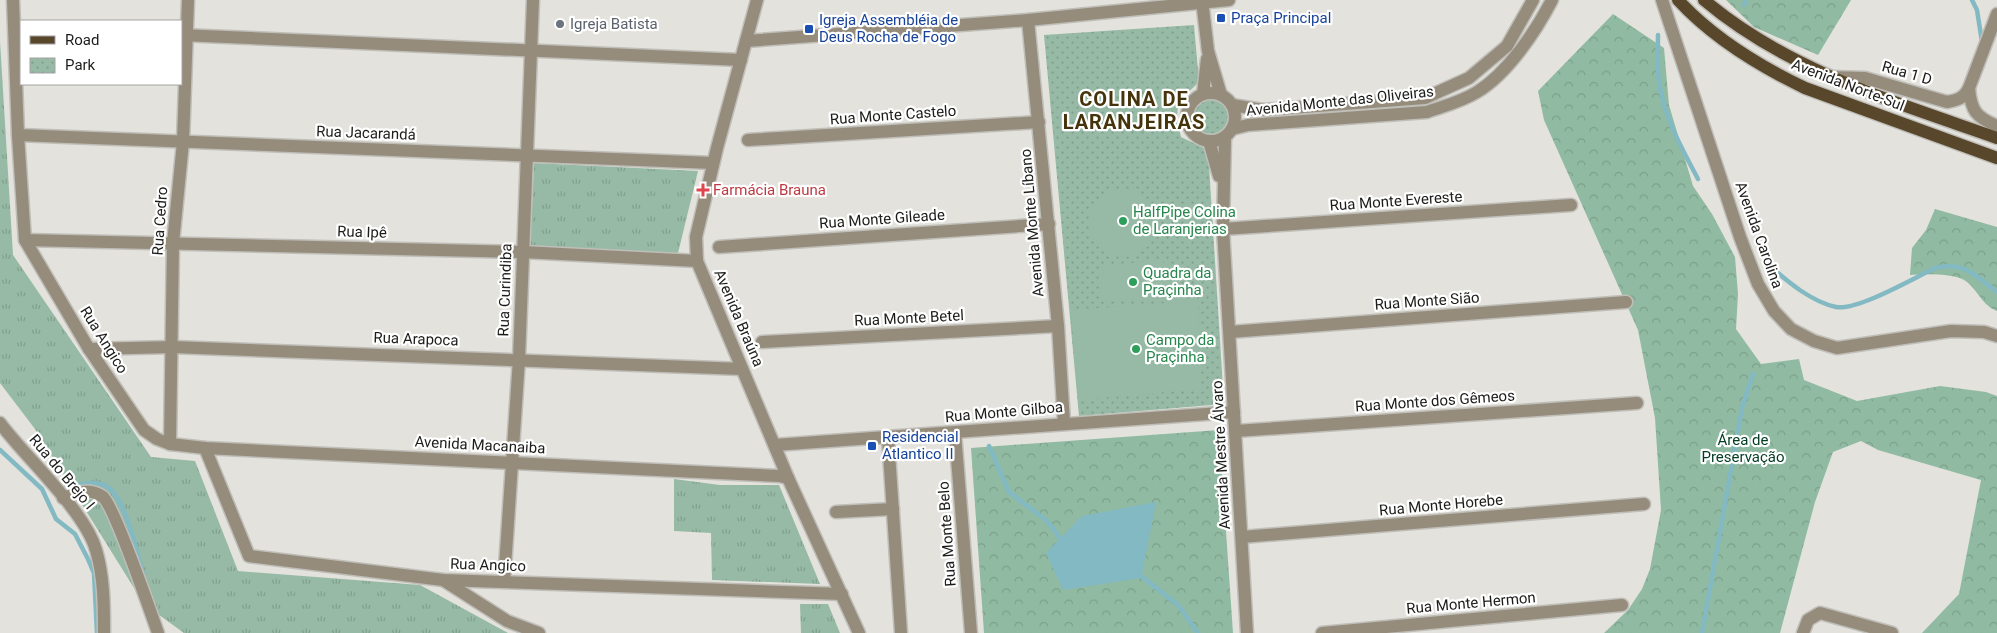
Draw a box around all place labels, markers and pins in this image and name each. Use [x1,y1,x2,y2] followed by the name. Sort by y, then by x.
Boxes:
[1231,9,1331,27] place label: Praça Principal
[819,11,958,46] place label: Igreja Assembléia de Deus Rocha de Fogo
[1215,12,1227,24] marker: Praça Principal
[570,15,658,33] place label: Igreja Batista
[554,18,566,30] marker: Igreja Batista
[803,23,815,35] marker: Igreja Assembléia de Deus Rocha de Fogo
[713,181,826,199] place label: Farmácia Brauna
[697,184,709,196] marker: Farmácia Brauna
[1133,203,1236,238] place label: HalfPipe Colina de Laranjerias
[1117,215,1129,227] marker: HalfPipe Colina de Laranjerias
[1143,264,1212,299] place label: Quadra da Praçinha
[1127,276,1139,288] marker: Quadra da Praçinha
[1146,331,1214,366] place label: Campo da Praçinha
[1130,343,1142,355] marker: Campo da Praçinha
[882,428,959,463] place label: Residencial Atlantico II
[866,440,878,452] marker: Residencial Atlantico II

